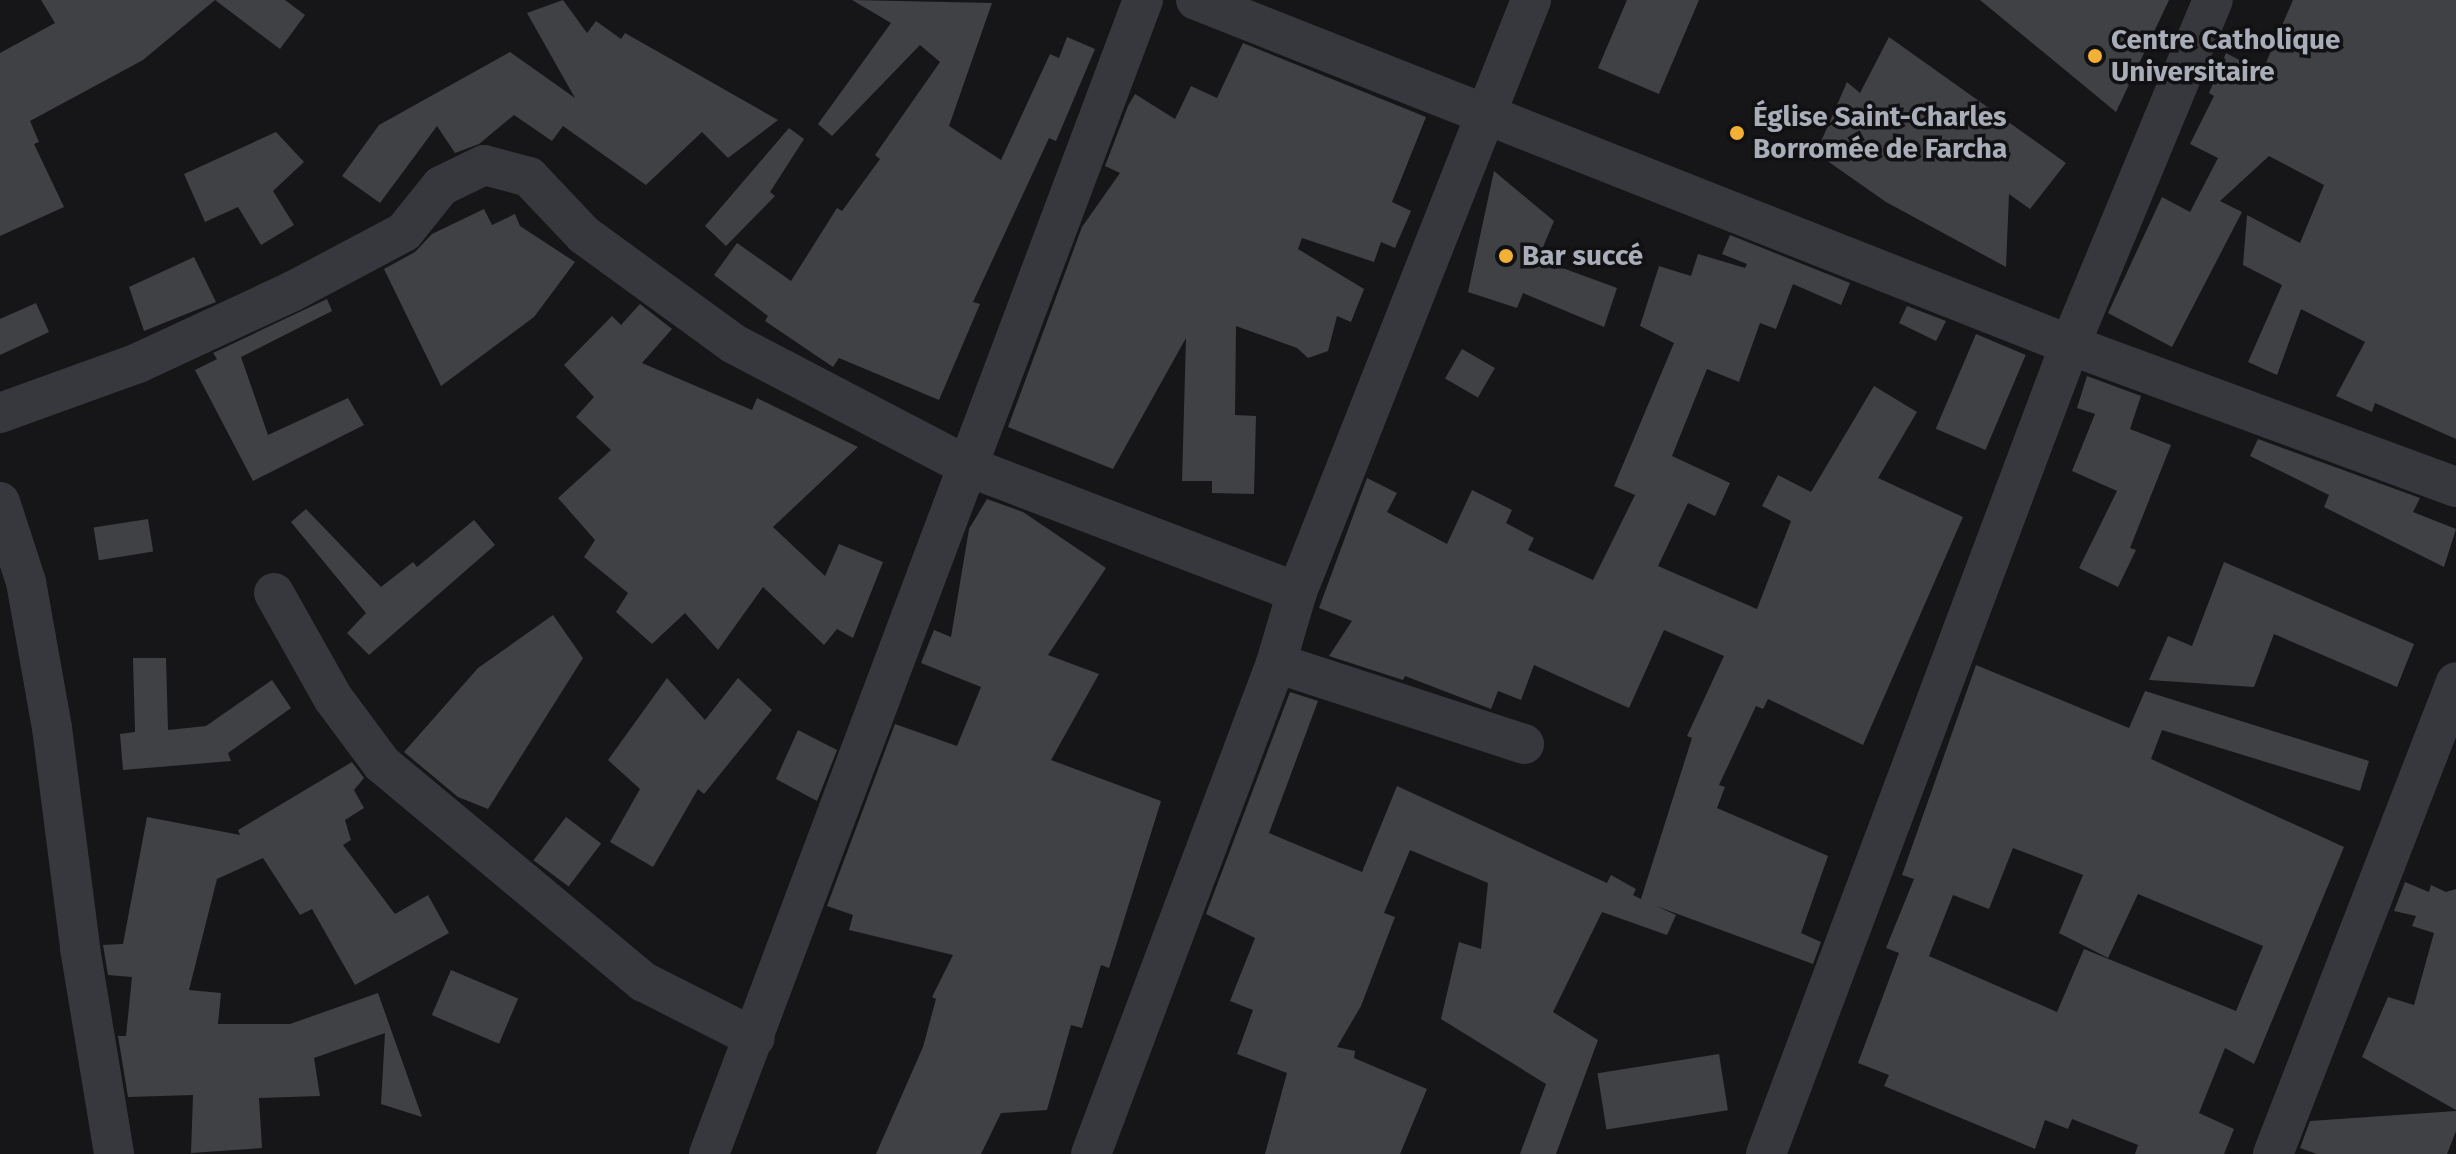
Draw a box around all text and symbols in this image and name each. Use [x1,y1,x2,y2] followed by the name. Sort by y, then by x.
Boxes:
[2111,23,2340,89] place label: Centre Catholique Universitaire
[2086,47,2104,65] marker: Centre Catholique Universitaire
[1753,100,2007,166] place label: Église Saint-Charles Borromée de Farcha
[1728,124,1746,142] marker: Église Saint-Charles Borromée de Farcha
[1522,239,1643,273] place label: Bar succé
[1497,247,1515,265] marker: Bar succé

